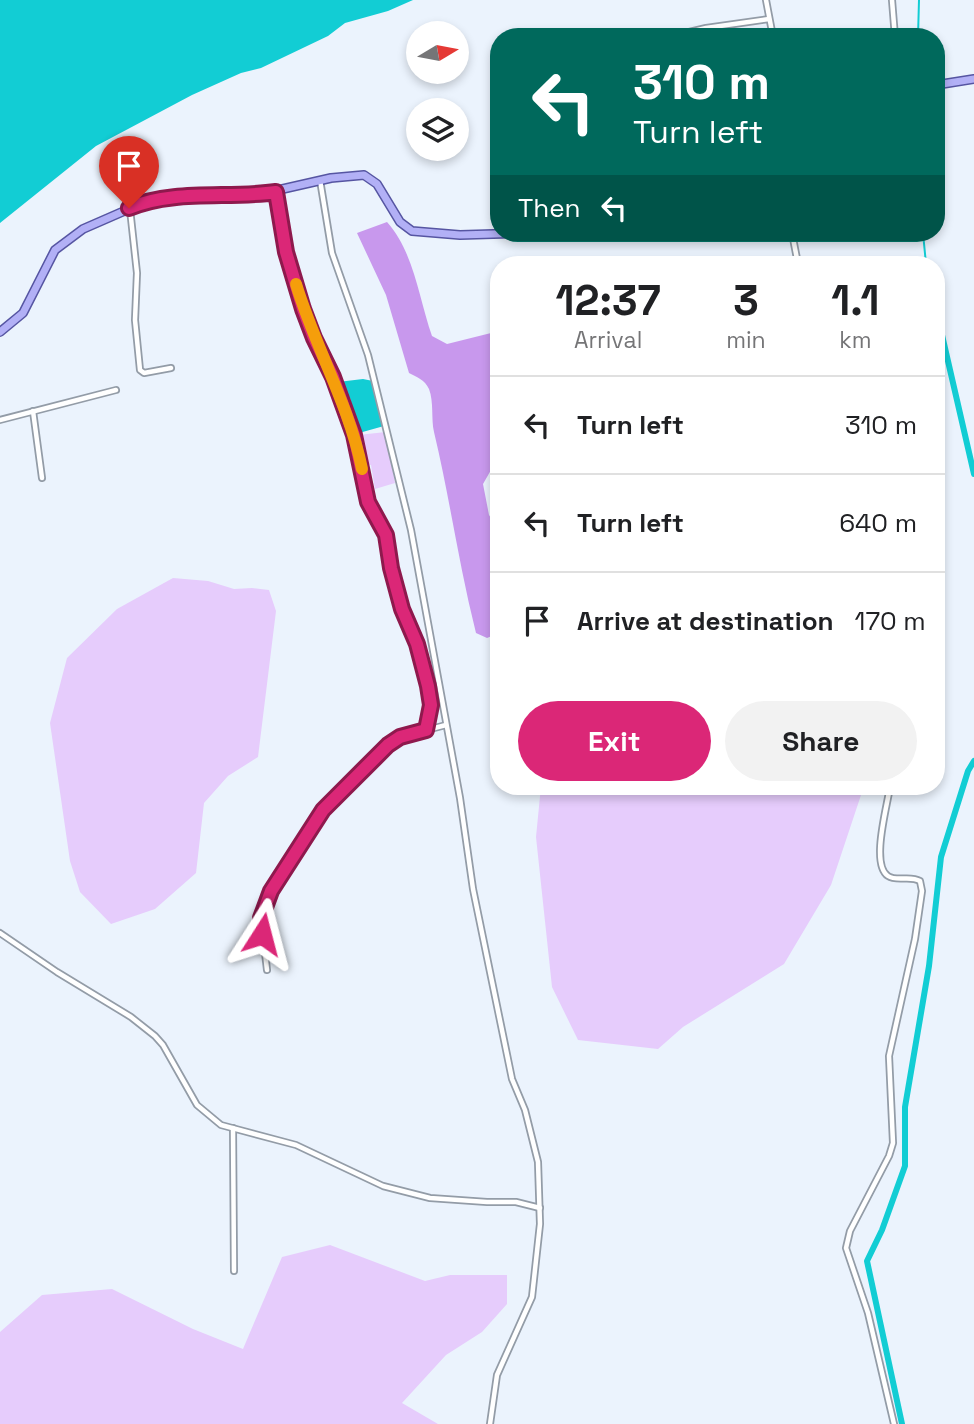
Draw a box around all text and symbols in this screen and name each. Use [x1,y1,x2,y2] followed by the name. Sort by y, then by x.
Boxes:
[406,21,469,84] north arrow
[406,21,469,161] map controls
[633,51,770,113] text: 310 m
[518,56,609,147] icon: left
[406,98,469,161] button: layers
[633,112,763,152] text: Turn left
[99,136,159,208] pin
[110,147,148,185] icon: arrive
[595,189,633,227] icon: left
[518,191,581,225] text: Then
[555,274,661,327] text: 12:37
[733,274,759,327] text: 3
[831,274,880,327] text: 1.1
[574,325,642,355] text: Arrival
[726,325,766,355] text: min
[839,325,871,355] text: km
[518,406,556,444] icon: left
[577,408,684,442] text: Turn left
[845,408,917,442] text: 310 m
[518,504,556,542] icon: left
[577,506,684,540] text: Turn left
[839,506,917,540] text: 640 m
[518,602,556,640] icon: arrive
[577,604,834,638] text: Arrive at destination
[855,604,926,638] text: 170 m
[518,701,711,781] button: Exit
[725,701,917,781] button: Share
[225,897,299,971] position arrow

